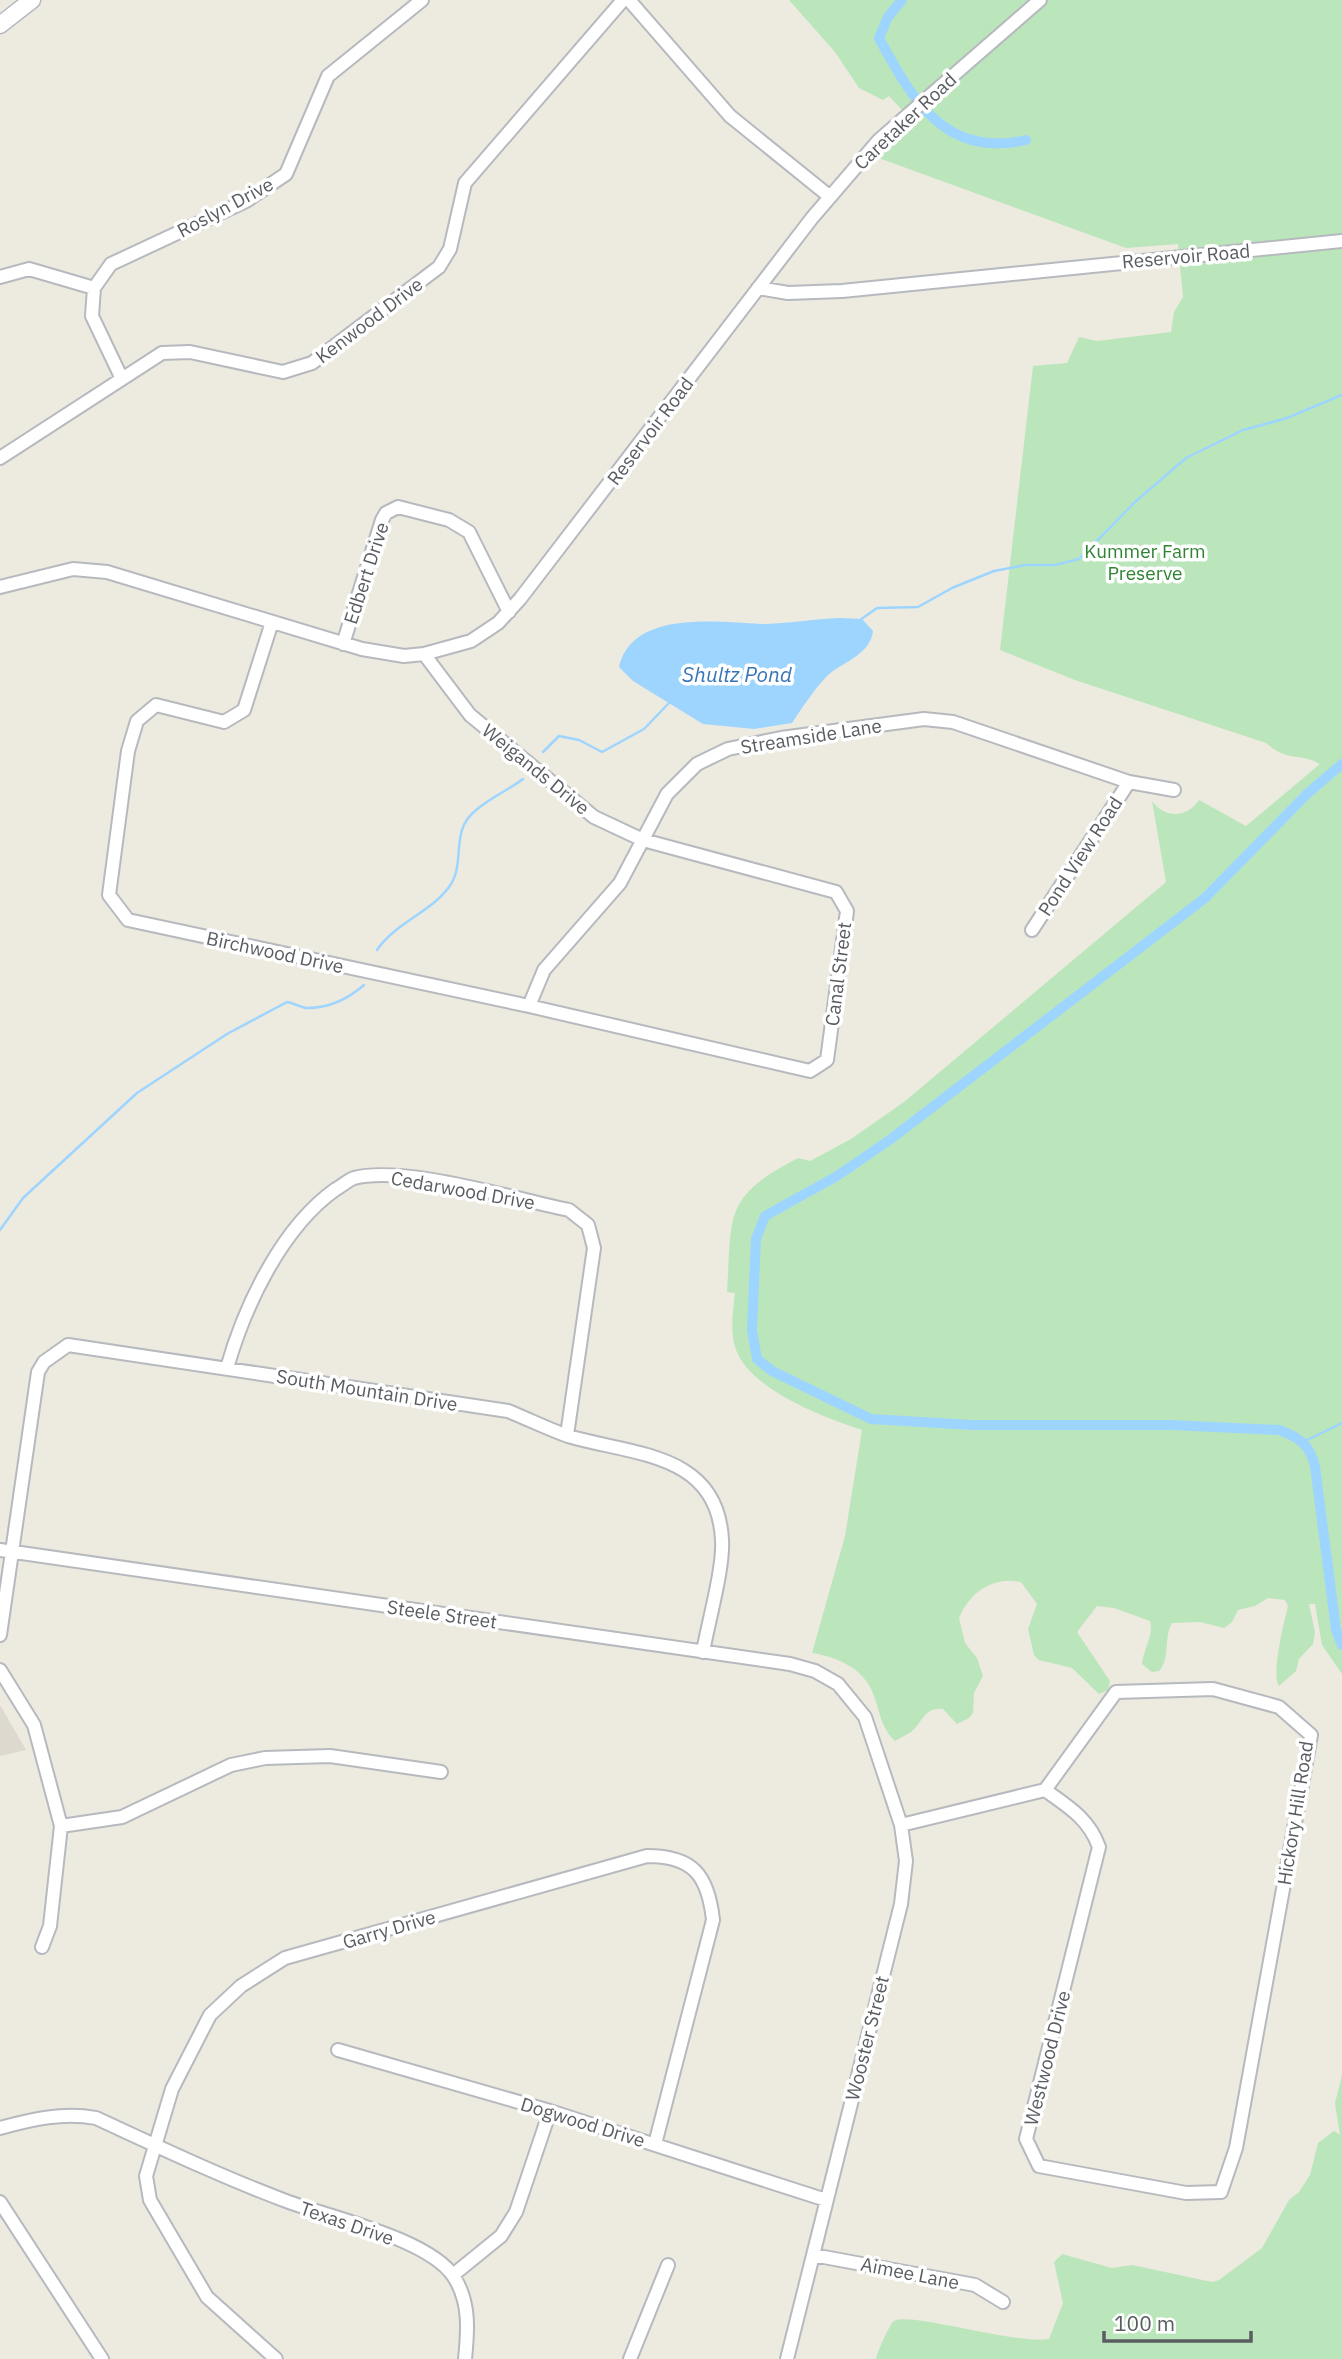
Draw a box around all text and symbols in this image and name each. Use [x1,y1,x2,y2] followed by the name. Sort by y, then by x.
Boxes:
[849,67,961,175] street label: Caretaker Road
[173,172,277,242] street label: Roslyn Drive
[1121,238,1251,274] street label: Reservoir Road
[311,272,427,368] street label: Kenwood Drive
[602,372,698,490] street label: Reservoir Road
[338,519,394,627] street label: Edbert Drive
[1084,539,1206,585] park label: Kummer Farm Preserve
[682,660,793,688] water label: Shultz Pond
[739,713,883,759] street label: Streamside Lane
[477,718,595,820] street label: Weigands Drive
[1032,792,1128,920] street label: Pond View Road
[820,921,856,1027] street label: Canal Street
[204,926,346,978] street label: Birchwood Drive
[389,1166,537,1214] street label: Cedarwood Drive
[275,1364,459,1416] street label: South Mountain Drive
[386,1594,498,1634] street label: Steele Street
[1272,1739,1318,1887] street label: Hickory Hill Road
[340,1904,438,1954] street label: Garry Drive
[840,1973,894,2103] street label: Wooster Street
[1019,1988,1075,2128] street label: Westwood Drive
[518,2092,648,2152] street label: Dogwood Drive
[297,2196,397,2250] street label: Texas Drive
[859,2252,961,2294] street label: Aimee Lane
[1104,2300,1251,2344] scale bar
[1114,2309,1175,2337] text: 100 m

